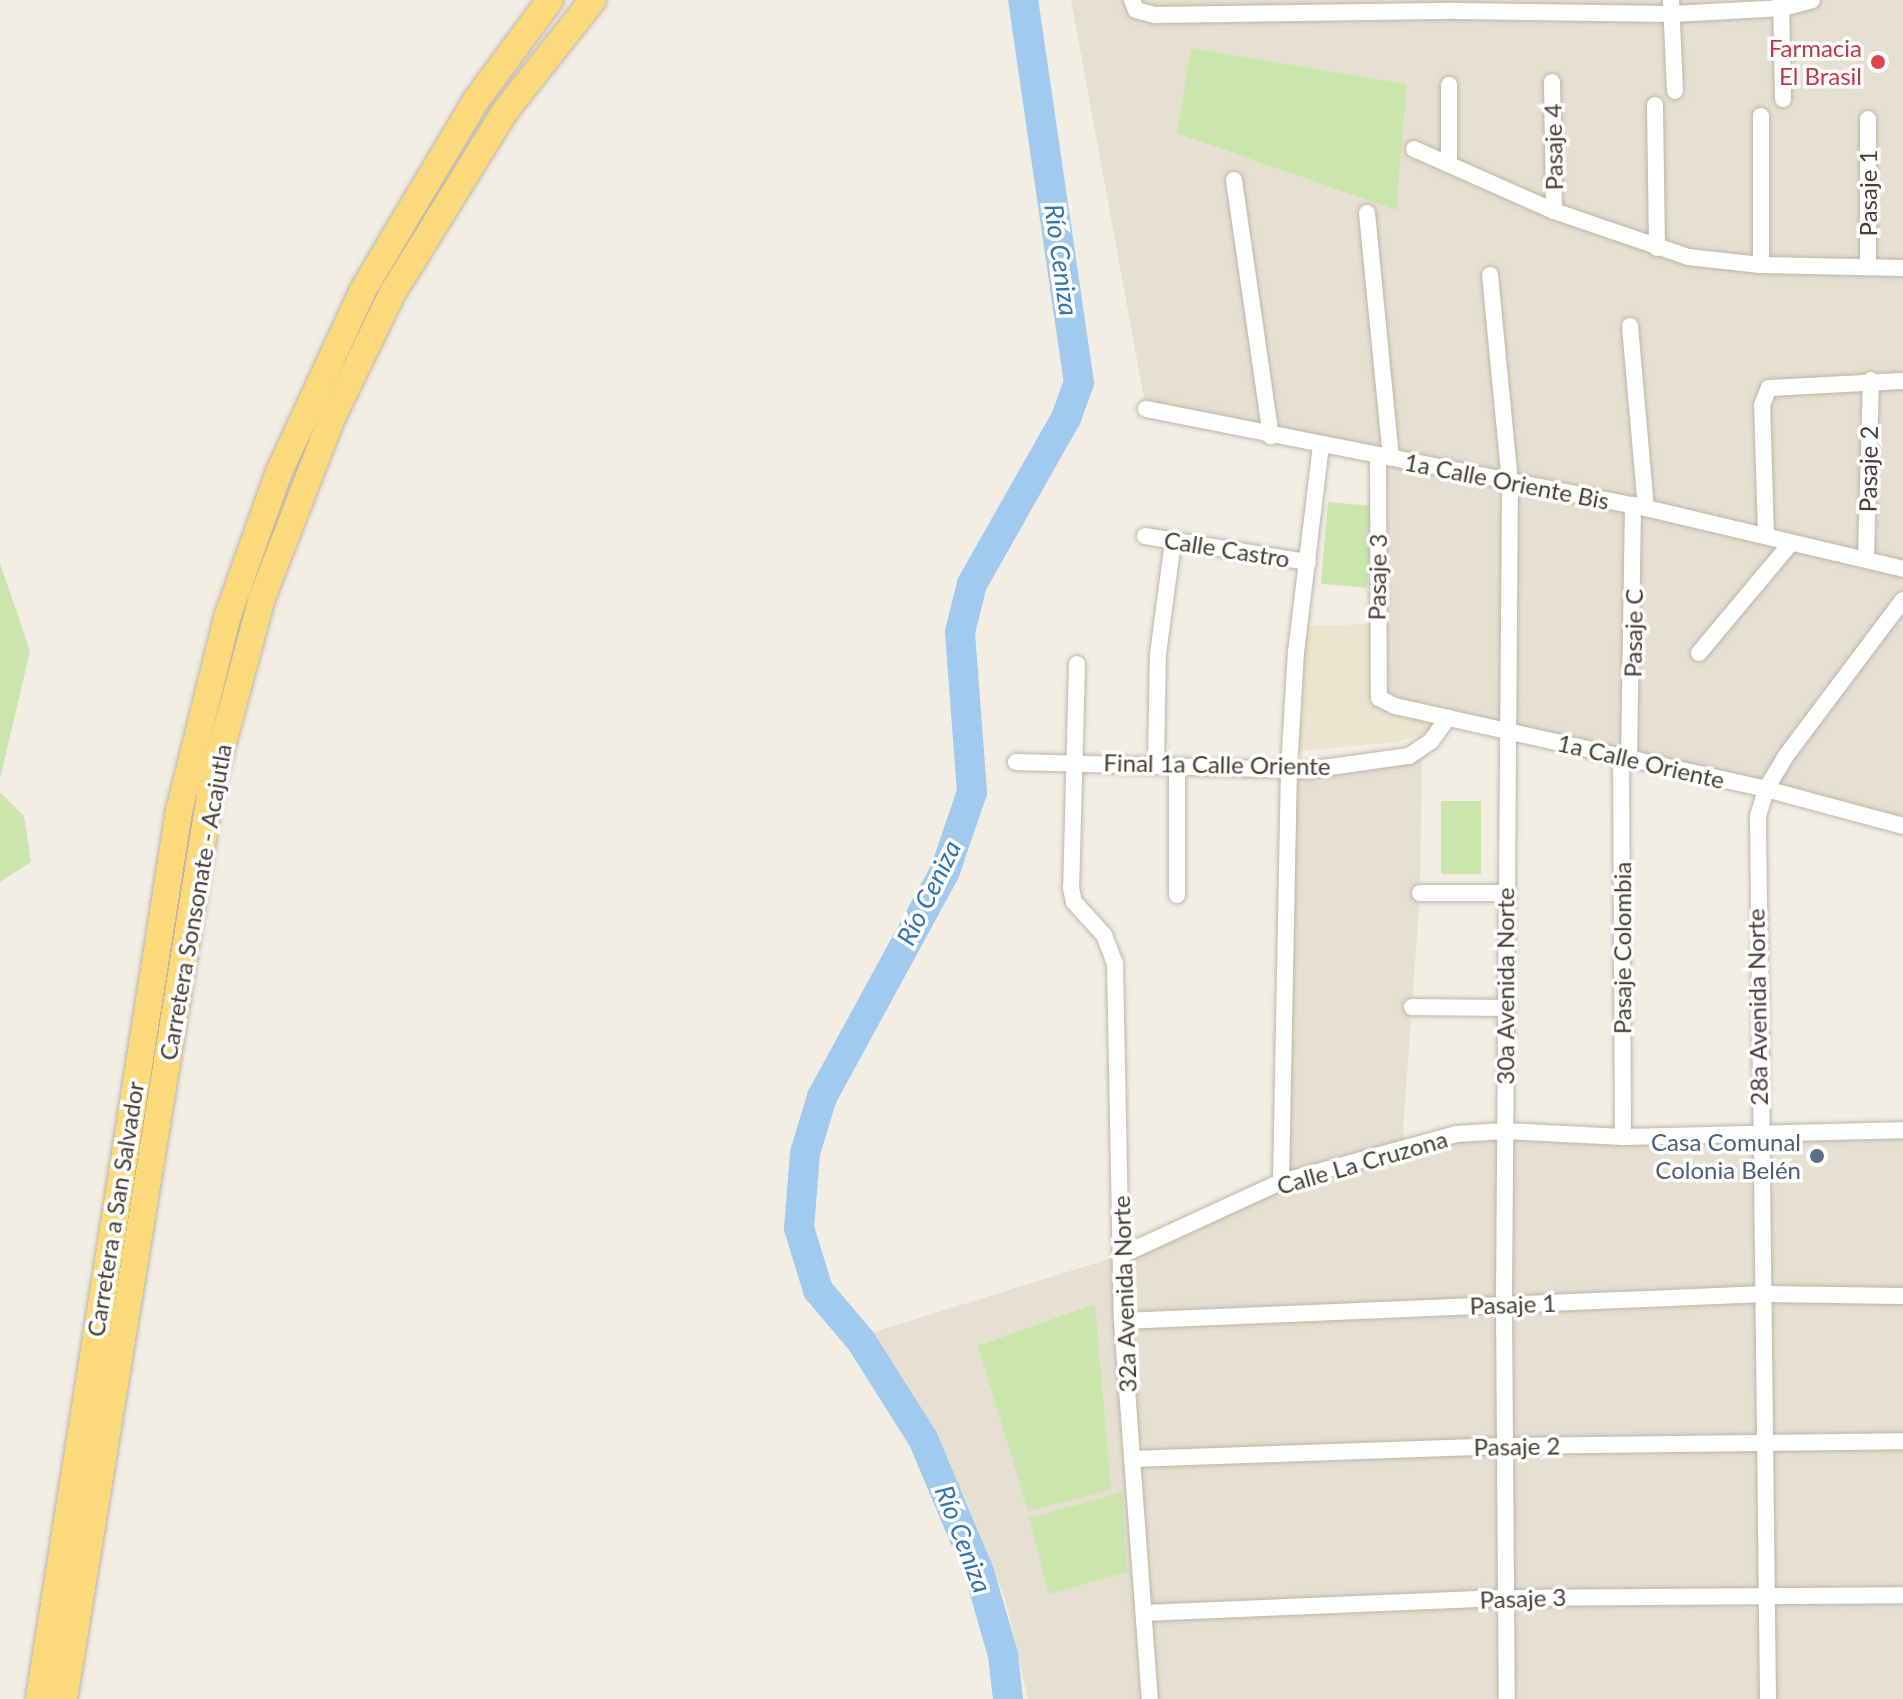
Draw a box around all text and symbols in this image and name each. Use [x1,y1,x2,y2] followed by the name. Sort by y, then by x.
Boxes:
[1769,34,1862,90] place label: Farmacia El Brasil
[1869,53,1887,71] marker: Farmacia El Brasil
[1538,103,1568,191] street label: Pasaje 4
[1854,150,1882,236] street label: Pasaje 1
[1038,202,1084,318] water label: Río Ceniza
[1853,425,1883,513] street label: Pasaje 2
[1402,447,1612,515] street label: 1a Calle Oriente Bis
[1162,525,1292,573] street label: Calle Castro
[1362,533,1392,621] street label: Pasaje 3
[1618,588,1648,678] street label: Pasaje C
[1555,728,1727,794] street label: 1a Calle Oriente
[153,741,237,1063] street label: Carretera Sonsonate - Acajutla
[1103,748,1331,780] street label: Final 1a Calle Oriente
[890,836,968,950] water label: Río Ceniza
[1608,862,1636,1034] street label: Pasaje Colombia
[1491,887,1519,1085] street label: 30a Avenida Norte
[1741,908,1773,1106] street label: 28a Avenida Norte
[81,1079,149,1339] street label: Carretera a San Salvador
[1273,1124,1451,1200] street label: Calle La Cruzona
[1651,1128,1801,1184] place label: Casa Comunal Colonia Belén
[1808,1147,1826,1165] marker: Casa Comunal Colonia Belén
[1106,1195,1142,1393] street label: 32a Avenida Norte
[1469,1288,1557,1320] street label: Pasaje 1
[1473,1431,1561,1461] street label: Pasaje 2
[928,1481,998,1597] water label: Río Ceniza
[1479,1582,1567,1614] street label: Pasaje 3

